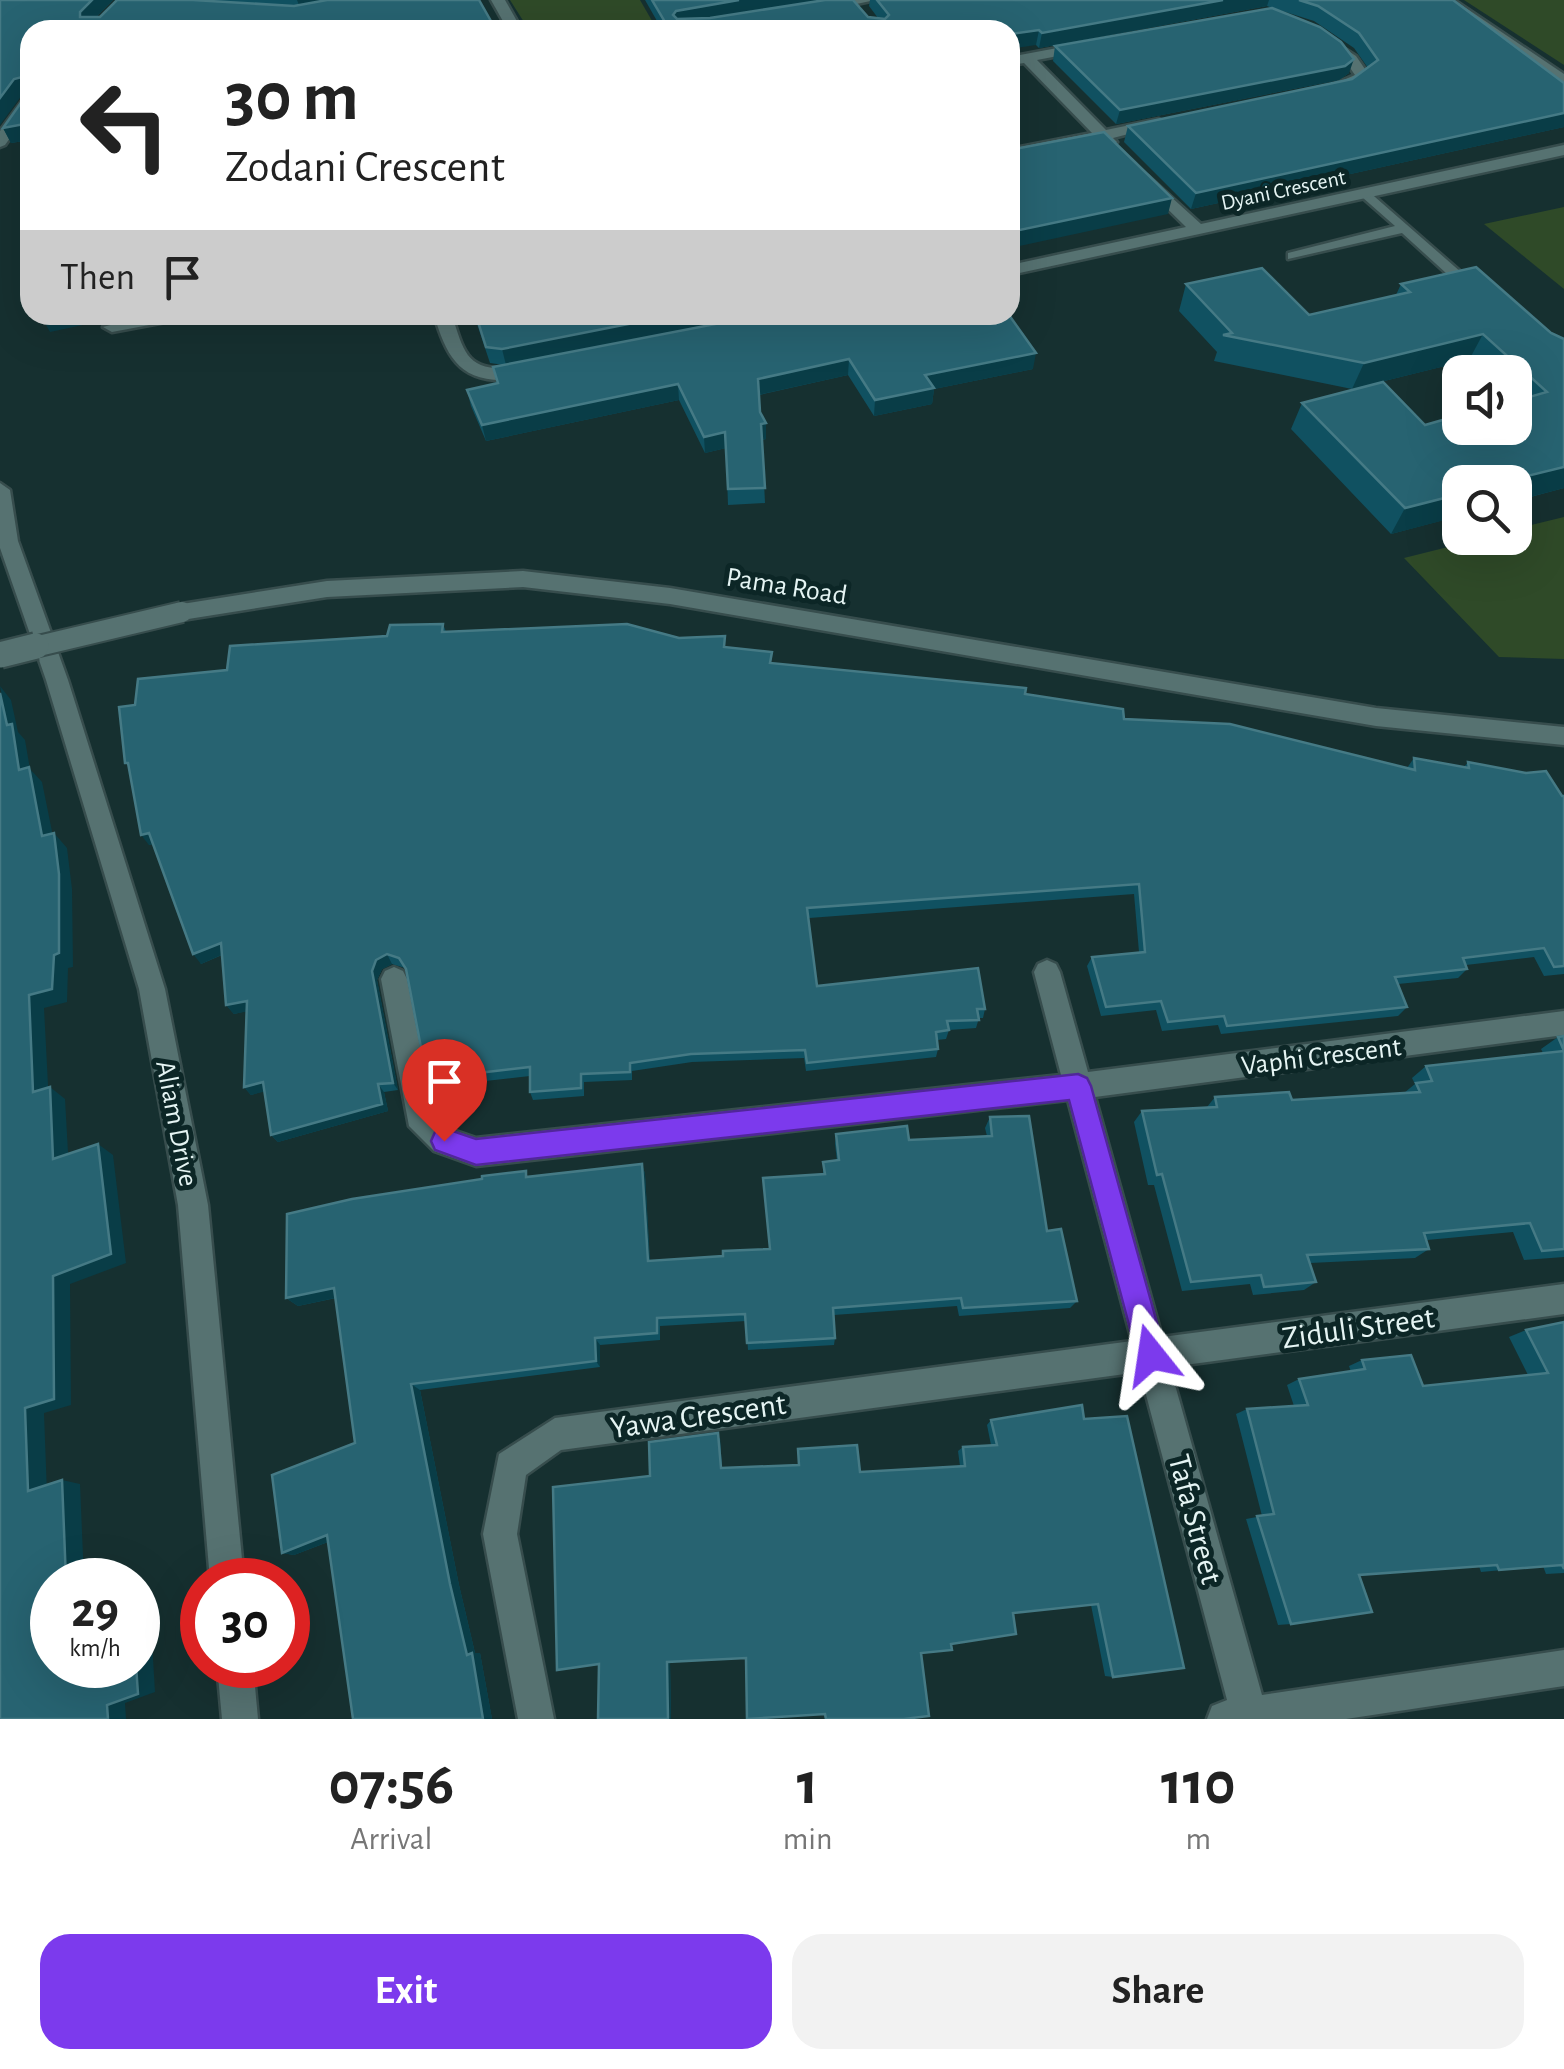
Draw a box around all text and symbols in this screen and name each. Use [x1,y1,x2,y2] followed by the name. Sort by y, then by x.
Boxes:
[60,60,190,190] icon: left
[225,63,359,133] text: 30 m
[225,145,505,190] text: Zodani Crescent
[1219,166,1348,214] street label: Dyani Crescent
[155,250,210,305] icon: arrive
[60,259,135,297] text: Then
[1442,355,1532,555] map controls
[1442,355,1532,445] button: sound
[1442,465,1532,555] button: search
[724,564,849,610] street label: Pama Road
[1240,1033,1403,1081] street label: Vaphi Crescent
[402,1039,487,1142] pin
[417,1054,472,1109] icon: arrive
[150,1058,202,1189] street label: Aliam Drive
[1280,1301,1437,1355] street label: Ziduli Street
[1099,1303,1203,1407] position arrow
[608,1388,788,1444] street label: Yawa Crescent
[1162,1451,1228,1588] street label: Tafa Street
[180,1558,310,1688] speed limit sign: 30
[71,1586,119,1636] text: 29
[69,1636,121,1661] text: km/h
[328,1755,454,1815] text: 07:56
[797,1755,818,1815] text: 1
[1161,1755,1236,1815] text: 110
[350,1823,433,1855] text: Arrival
[783,1823,833,1855] text: min
[1185,1823,1211,1855] text: m
[40,1934,772,2049] button: Exit
[792,1934,1524,2049] button: Share

